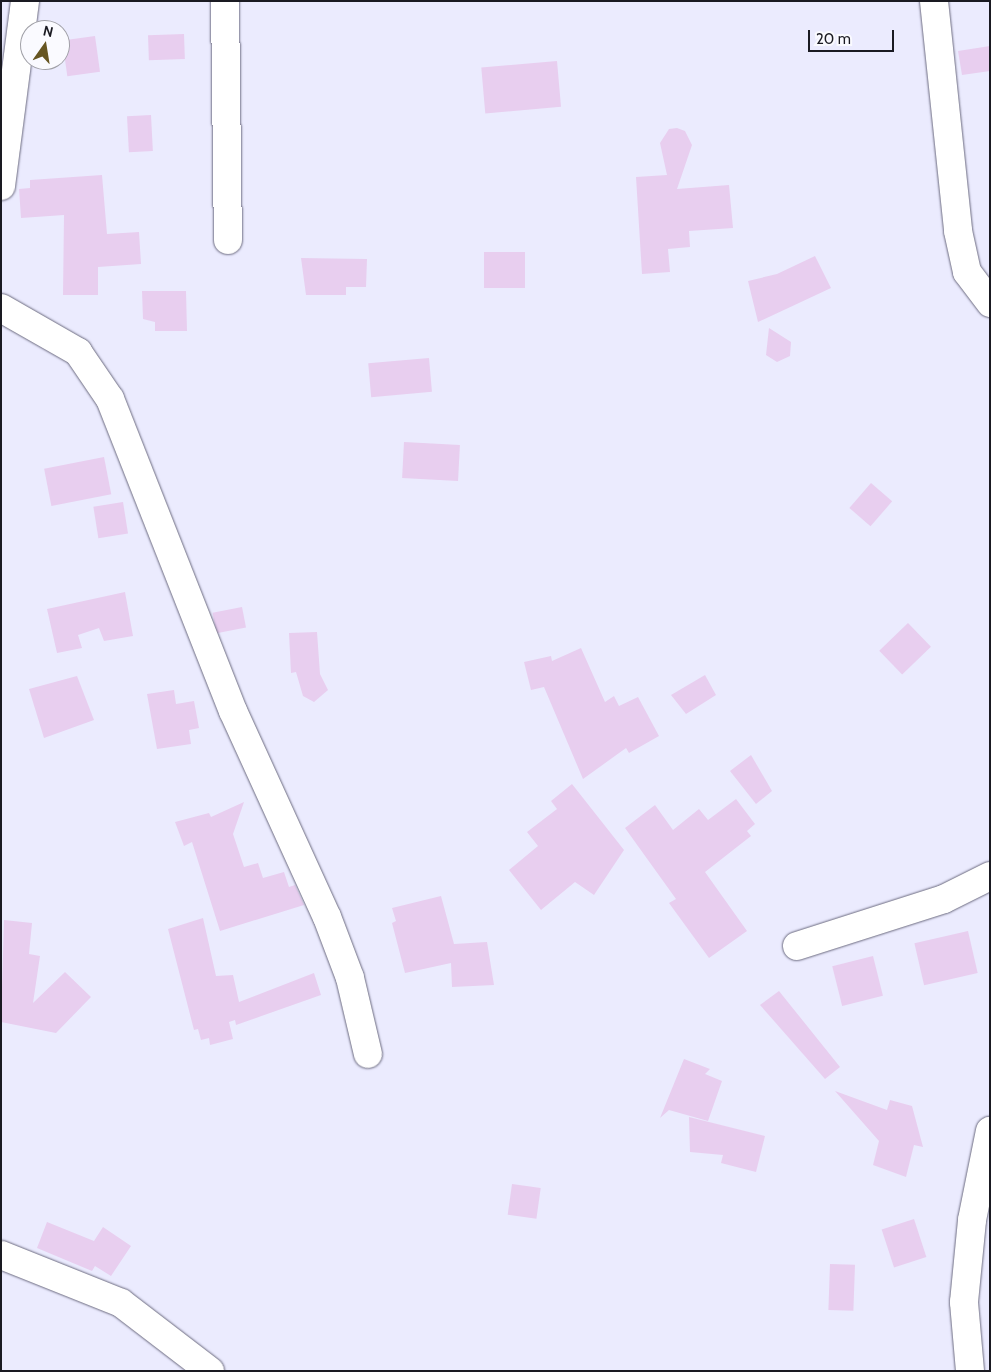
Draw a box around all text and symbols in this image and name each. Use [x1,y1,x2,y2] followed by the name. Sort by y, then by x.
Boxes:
[20,20,70,70] north arrow
[811,20,897,52] scale bar
[41,21,55,41] text: N
[816,30,851,48] text: 20 m

